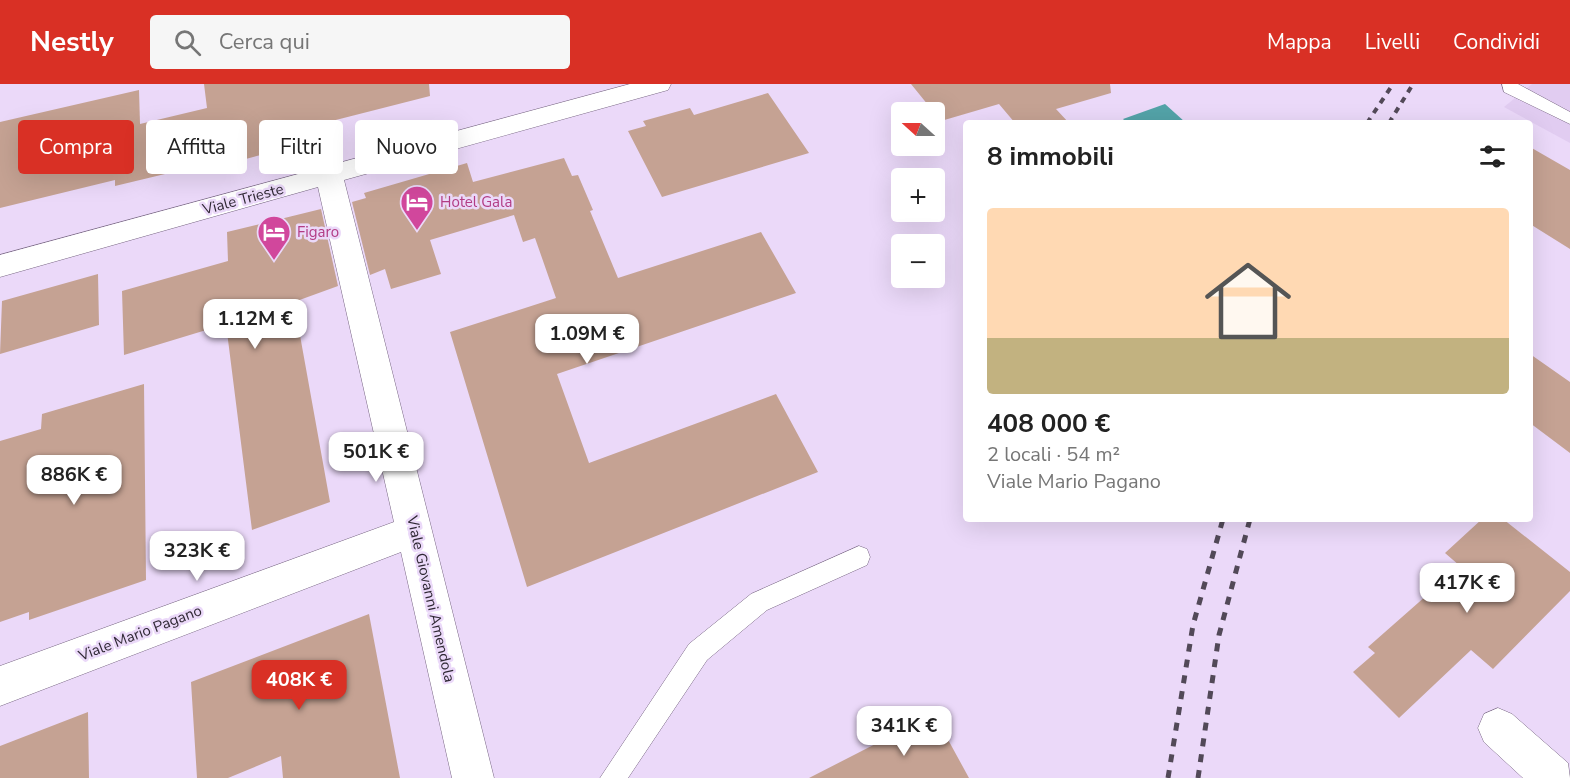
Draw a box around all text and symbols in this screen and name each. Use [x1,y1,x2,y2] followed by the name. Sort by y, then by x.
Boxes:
[150,15,570,69] search box
[30,23,114,61] text: Nestly
[171,26,204,59] icon: search
[219,27,310,57] text: Cerca qui
[1267,28,1332,56] text: Mappa
[1365,28,1420,56] text: Livelli
[1453,28,1540,56] text: Condividi
[891,102,945,156] north arrow
[891,102,945,288] map controls
[18,120,134,174] chip: Compra
[146,120,247,174] chip: Affitta
[259,120,343,174] chip: Filtri
[355,120,458,174] chip: Nuovo
[987,139,1114,174] text: 8 immobili
[1476,140,1509,173] icon: filters
[891,168,945,222] button: +
[199,179,286,220] street label: Viale Trieste
[399,184,435,231] hotel icon: Hotel Gala
[440,192,512,212] place label: Hotel Gala
[256,214,292,261] hotel icon: Figaro
[297,222,339,242] place label: Figaro
[891,234,945,288] button: −
[1194,247,1302,355] icon: home
[200,299,310,350] pin: 1.12M €
[217,305,293,332] text: 1.12M €
[532,314,642,365] pin: 1.09M €
[549,320,625,347] text: 1.09M €
[987,406,1110,441] text: 408 000 €
[327,432,425,483] pin: 501K €
[343,438,409,465] text: 501K €
[987,441,1120,468] text: 2 locali · 54 m²
[25,455,123,506] pin: 886K €
[41,461,107,488] text: 886K €
[987,468,1161,495] text: Viale Mario Pagano
[402,513,460,684] street label: Viale Giovanni Amendola
[148,531,246,582] pin: 323K €
[164,537,230,564] text: 323K €
[1418,563,1516,614] pin: 417K €
[1434,569,1500,596] text: 417K €
[75,600,204,666] street label: Viale Mario Pagano
[250,660,348,711] pin: 408K €
[266,666,332,693] text: 408K €
[855,706,953,757] pin: 341K €
[871,712,937,739] text: 341K €

